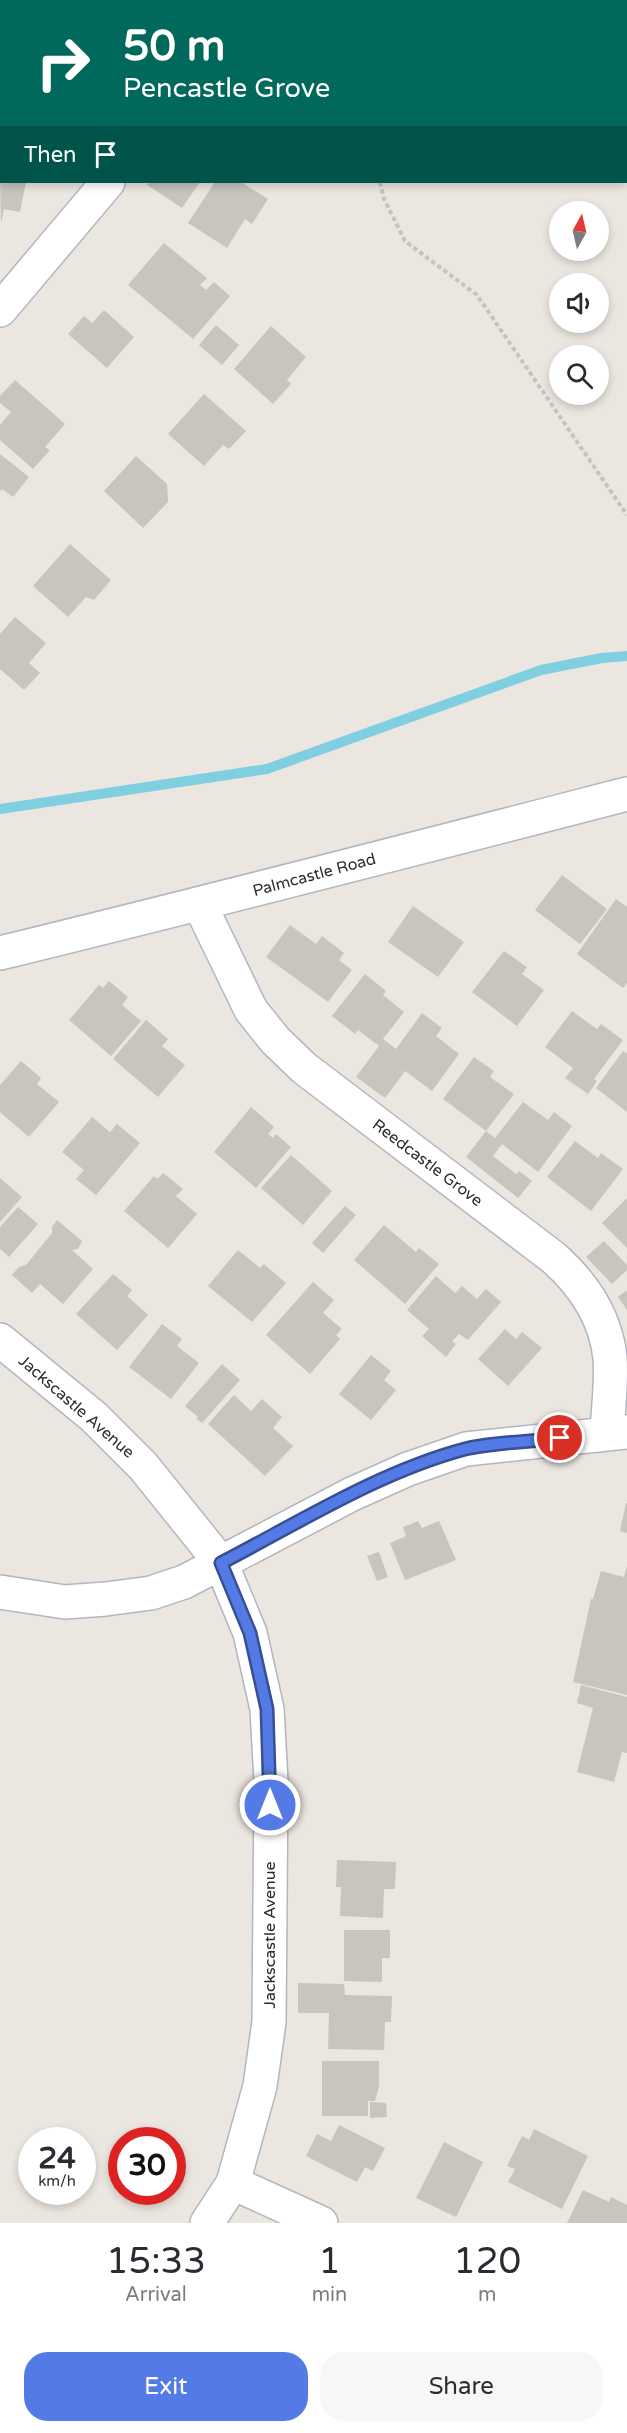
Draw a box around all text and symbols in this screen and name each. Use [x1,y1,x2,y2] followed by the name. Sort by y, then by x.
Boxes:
[123,21,225,72] text: 50 m
[24,24,102,102] icon: right
[123,72,330,105] text: Pencastle Grove
[89,138,122,171] icon: arrive
[24,142,77,168] text: Then
[549,201,609,261] north arrow
[549,201,609,405] map controls
[549,273,609,333] button: sound
[549,345,609,405] button: search
[250,849,378,901] street label: Palmcastle Road
[368,1115,487,1211] street label: Reedcastle Grove
[14,1351,138,1463] street label: Jackscastle Avenue
[534,1412,585,1463] pin
[543,1421,576,1454] icon: arrive
[238,1773,302,1837] position arrow
[260,1861,280,2009] street label: Jackscastle Avenue
[108,2127,186,2205] speed limit sign: 30
[38,2140,76,2177] text: 24
[38,2172,76,2190] text: km/h
[106,2240,206,2283] text: 15:33
[318,2240,341,2283] text: 1
[453,2240,521,2283] text: 120
[125,2283,187,2307] text: Arrival
[312,2283,347,2307] text: min
[478,2283,496,2307] text: m
[24,2352,308,2421] button: Exit
[320,2352,603,2421] button: Share

